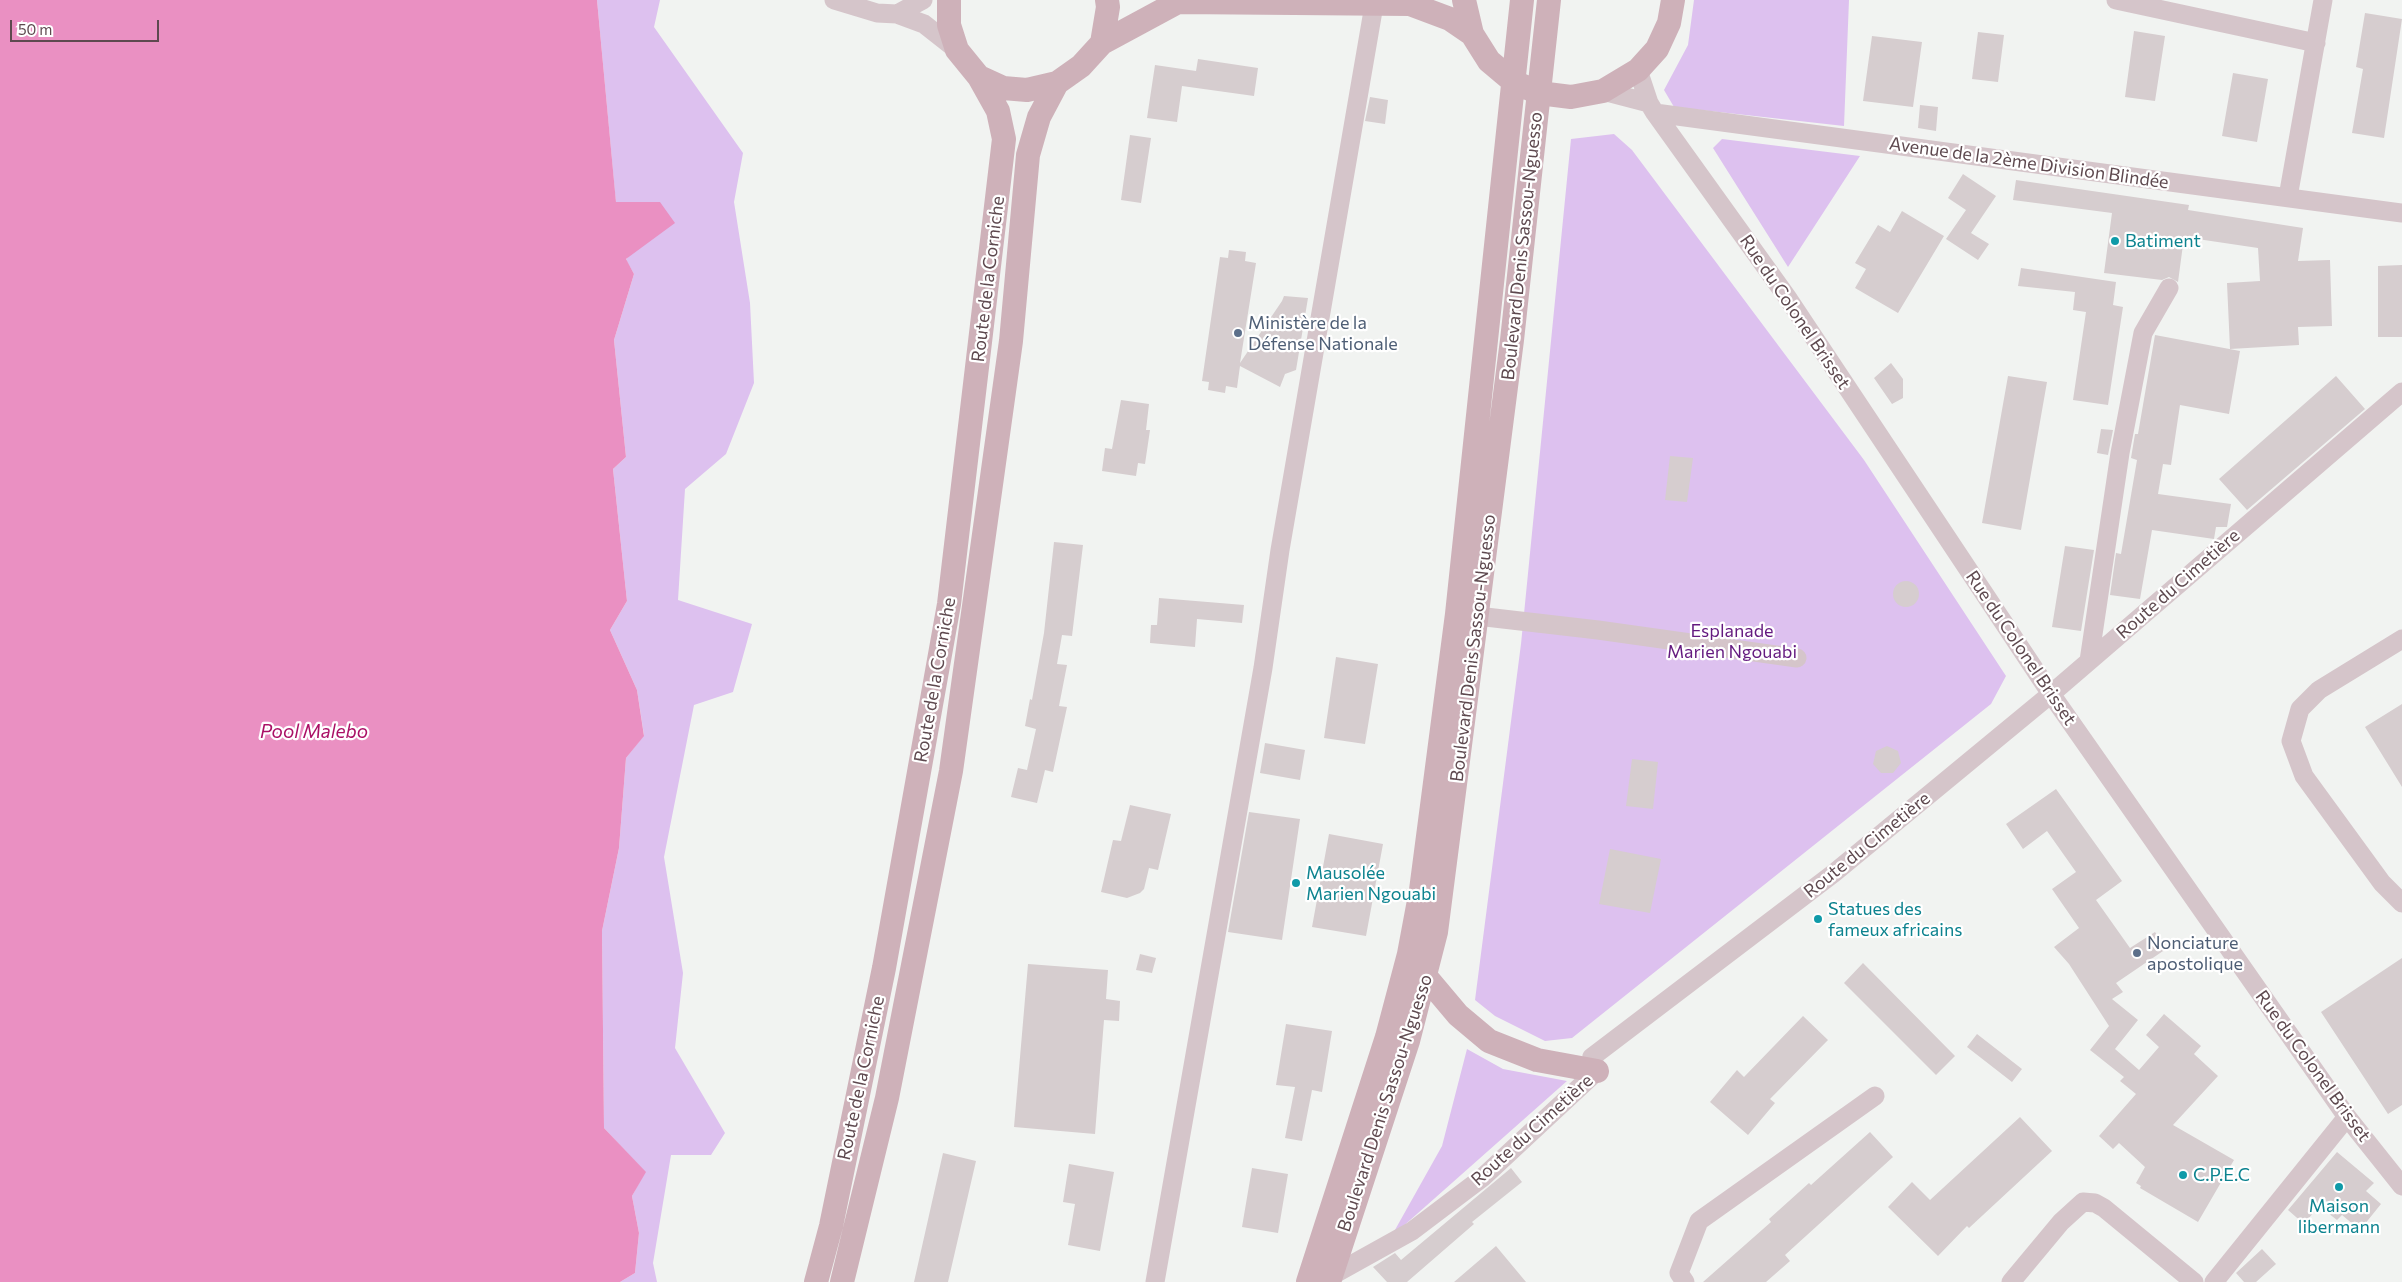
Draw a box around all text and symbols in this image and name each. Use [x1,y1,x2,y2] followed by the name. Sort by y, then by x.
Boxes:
[12,10,161,42] scale bar
[18,20,52,38] text: 50 m
[1497,111,1547,381] street label: Boulevard Denis Sassou-Nguesso
[1888,133,2170,193] street label: Avenue de la 2ème Division Blindée
[967,195,1009,363] street label: Route de la Corniche
[2125,230,2201,252] place label: Batiment
[1735,231,1855,393] street label: Rue du Colonel Brisset
[2109,235,2121,247] marker: Batiment
[1248,312,1398,354] place label: Ministère de la Défense Nationale
[1232,327,1244,339] marker: Ministère de la Défense Nationale
[1446,513,1500,783] street label: Boulevard Denis Sassou-Nguesso
[2112,525,2244,643] street label: Route du Cimetière
[1961,567,2081,729] street label: Rue du Colonel Brisset
[910,596,960,764] street label: Route de la Corniche
[1667,620,1797,662] park label: Esplanade Marien Ngouabi
[260,721,368,743] water label: Pool Malebo
[1799,787,1935,903] street label: Route du Cimetière
[1306,862,1436,904] place label: Mausolée Marien Ngouabi
[1290,877,1302,889] marker: Mausolée Marien Ngouabi
[1828,898,1962,941] place label: Statues des fameux africains
[1812,913,1824,925] marker: Statues des fameux africains
[2147,932,2243,974] place label: Nonciature apostolique
[2131,947,2143,959] marker: Nonciature apostolique
[1333,972,1437,1234] street label: Boulevard Denis Sassou-Nguesso
[2251,986,2375,1146] street label: Rue du Colonel Brisset
[833,994,889,1162] street label: Route de la Corniche
[1467,1070,1597,1190] street label: Route du Cimetière
[2193,1164,2250,1186] place label: C.P.E.C
[2177,1169,2189,1181] marker: C.P.E.C
[2333,1181,2345,1193] marker: Maison libermann
[2298,1195,2380,1238] place label: Maison libermann

